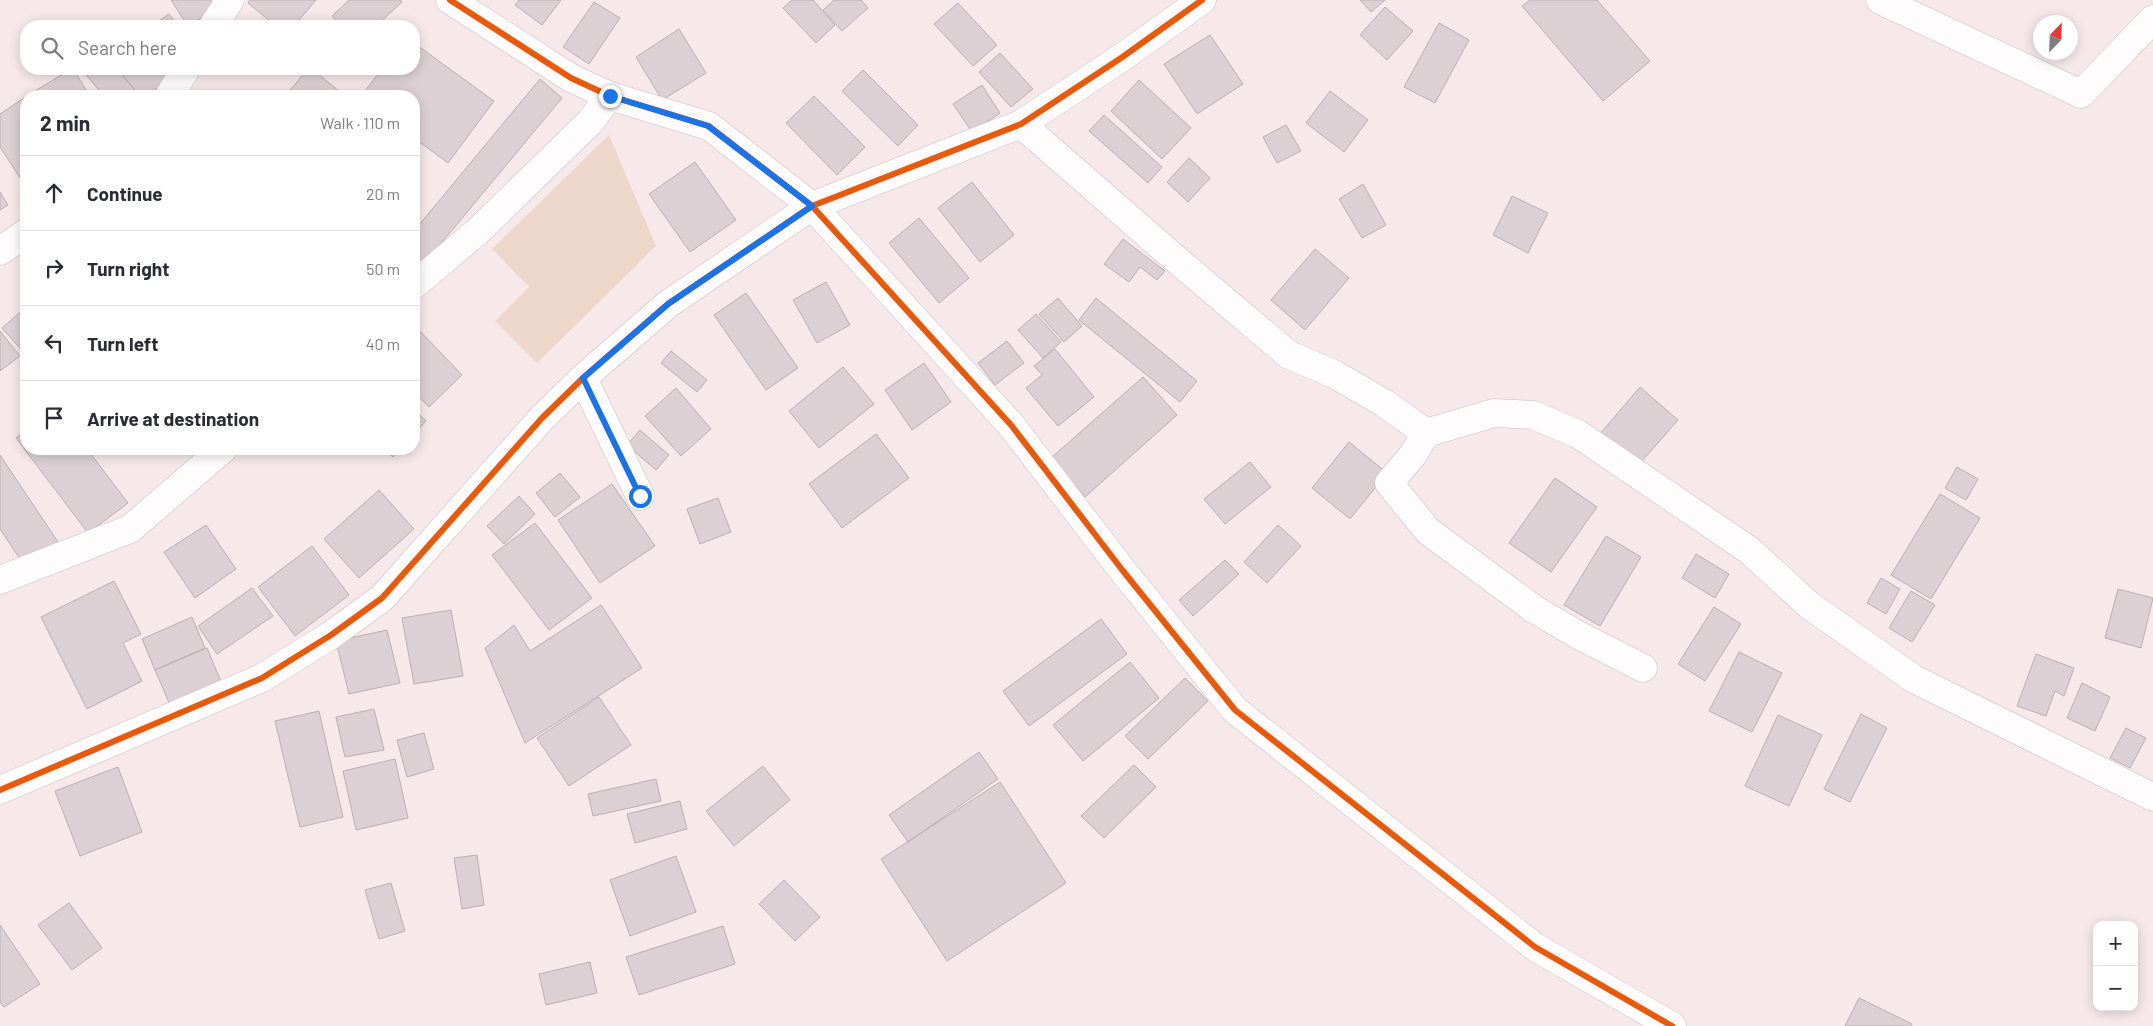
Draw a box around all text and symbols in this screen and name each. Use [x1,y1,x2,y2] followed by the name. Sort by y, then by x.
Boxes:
[2033,15,2078,60] north arrow
[20,20,420,75] search box
[38,34,66,62] icon: search
[78,36,177,59] text: Search here
[599,85,622,108] route end
[40,110,90,135] text: 2 min
[320,113,400,132] text: Walk · 110 m
[40,179,68,207] icon: ahead
[87,182,163,205] text: Continue
[366,184,400,203] text: 20 m
[40,254,68,282] icon: right
[87,257,169,280] text: Turn right
[366,259,400,278] text: 50 m
[40,329,68,357] icon: left
[87,332,158,355] text: Turn left
[366,334,400,353] text: 40 m
[40,404,68,432] icon: arrive
[87,407,259,430] text: Arrive at destination
[629,485,652,508] route start
[2093,921,2138,1011] map controls
[2093,921,2138,966] button: +
[2093,966,2138,1011] button: −

